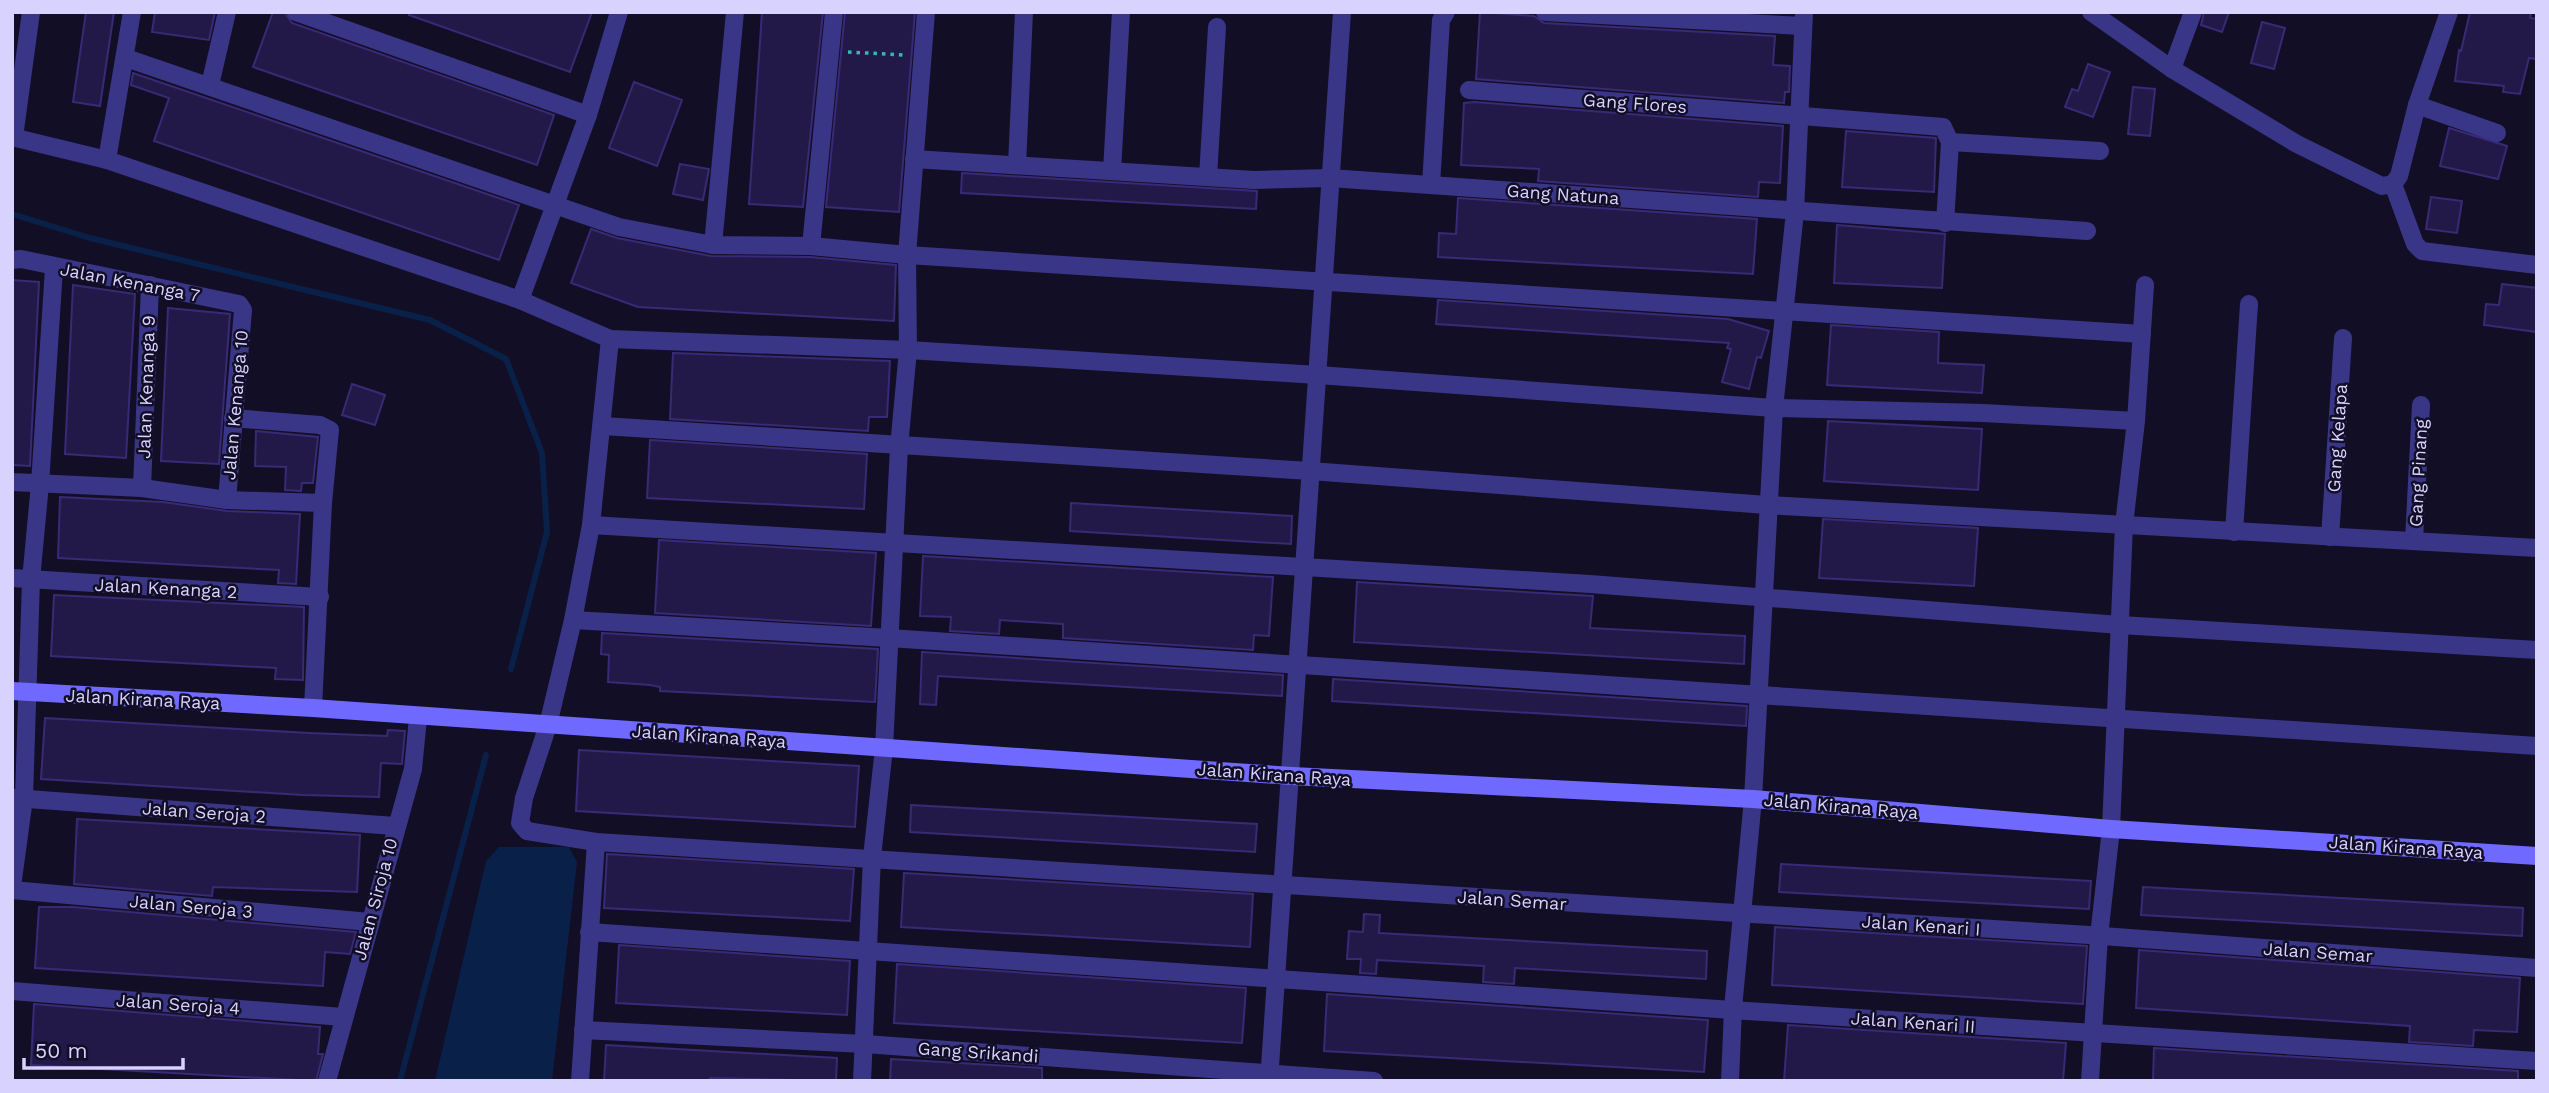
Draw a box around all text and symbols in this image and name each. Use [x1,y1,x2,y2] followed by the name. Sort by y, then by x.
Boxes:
[1582,89,1688,117] street label: Gang Flores
[1506,180,1620,208] street label: Gang Natuna
[58,258,202,306] street label: Jalan Kenanga 7
[133,315,159,459] street label: Jalan Kenanga 9
[218,329,252,481] street label: Jalan Kenanga 10
[2323,383,2351,493] street label: Gang Kelapa
[2405,418,2431,527] street label: Gang Pinang
[94,574,238,602] street label: Jalan Kenanga 2
[65,684,221,714] street label: Jalan Kirana Raya
[631,720,787,752] street label: Jalan Kirana Raya
[1196,758,1352,790] street label: Jalan Kirana Raya
[1763,789,1919,823] street label: Jalan Kirana Raya
[141,797,267,827] street label: Jalan Seroja 2
[2328,831,2484,863] street label: Jalan Kirana Raya
[349,836,401,962] street label: Jalan Siroja 10
[1457,886,1567,914] street label: Jalan Semar
[128,890,254,922] street label: Jalan Seroja 3
[1861,910,1981,940] street label: Jalan Kenari I
[2263,938,2373,966] street label: Jalan Semar
[115,989,241,1019] street label: Jalan Seroja 4
[1850,1007,1976,1037] street label: Jalan Kenari II
[24,1026,184,1070] scale bar
[917,1037,1039,1067] street label: Gang Srikandi
[35,1038,87,1063] text: 50 m

